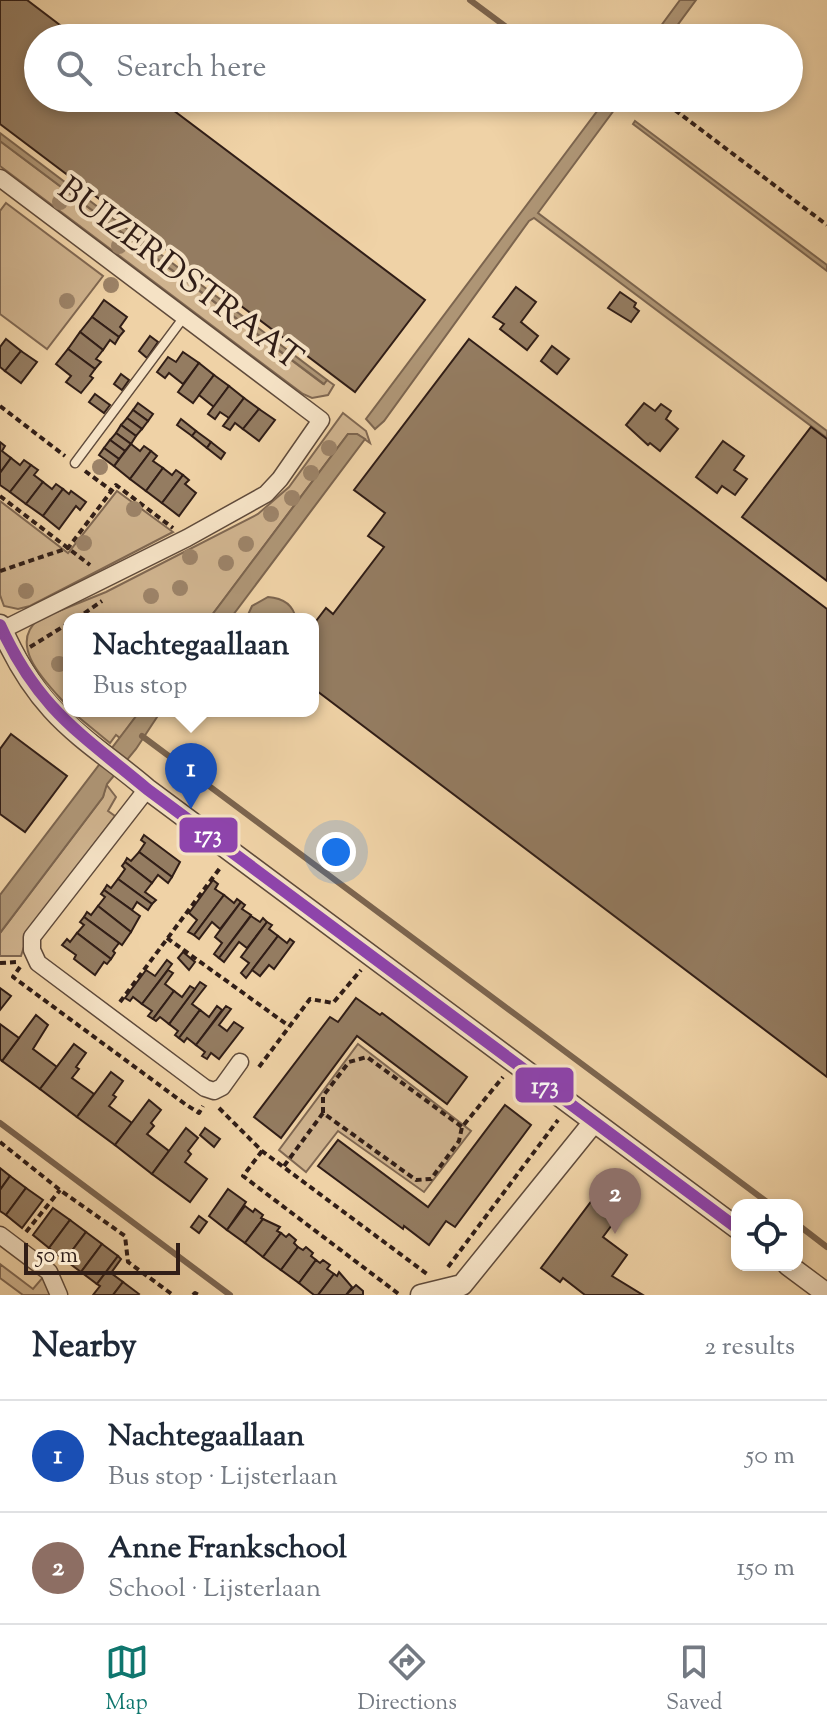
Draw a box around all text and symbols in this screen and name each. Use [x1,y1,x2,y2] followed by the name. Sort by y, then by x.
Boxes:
[24,24,803,112] search box
[52,46,96,90] icon: search
[116,47,266,90] text: Search here
[46,166,312,384] street label: BUIZERDSTRAAT
[63,613,319,717] popup
[93,625,289,668] text: Nachtegaallaan
[93,668,187,705] text: Bus stop
[165,743,217,809] pin: 1
[178,816,239,854] line badge: 173
[194,821,222,853] text: 173
[316,832,356,872] your location
[514,1066,575,1104] line badge: 173
[531,1072,559,1104] text: 173
[589,1168,641,1234] pin: 2
[731,1199,803,1271] map controls
[731,1199,803,1271] button: locate
[24,1239,180,1275] scale bar
[36,1241,78,1273] text: 50 m
[32,1323,137,1372] text: Nearby
[704,1329,795,1366] text: 2 results
[108,1416,305,1459] text: Nachtegaallaan
[54,1438,62,1475] text: 1
[745,1438,795,1475] text: 50 m
[108,1459,338,1496] text: Bus stop · Lijsterlaan
[108,1528,347,1571] text: Anne Frankschool
[52,1550,64,1587] text: 2
[736,1550,795,1587] text: 150 m
[108,1571,321,1608] text: School · Lijsterlaan
[105,1640,149,1720] tab: Map
[358,1640,457,1720] tab: Directions
[666,1640,722,1720] tab: Saved

